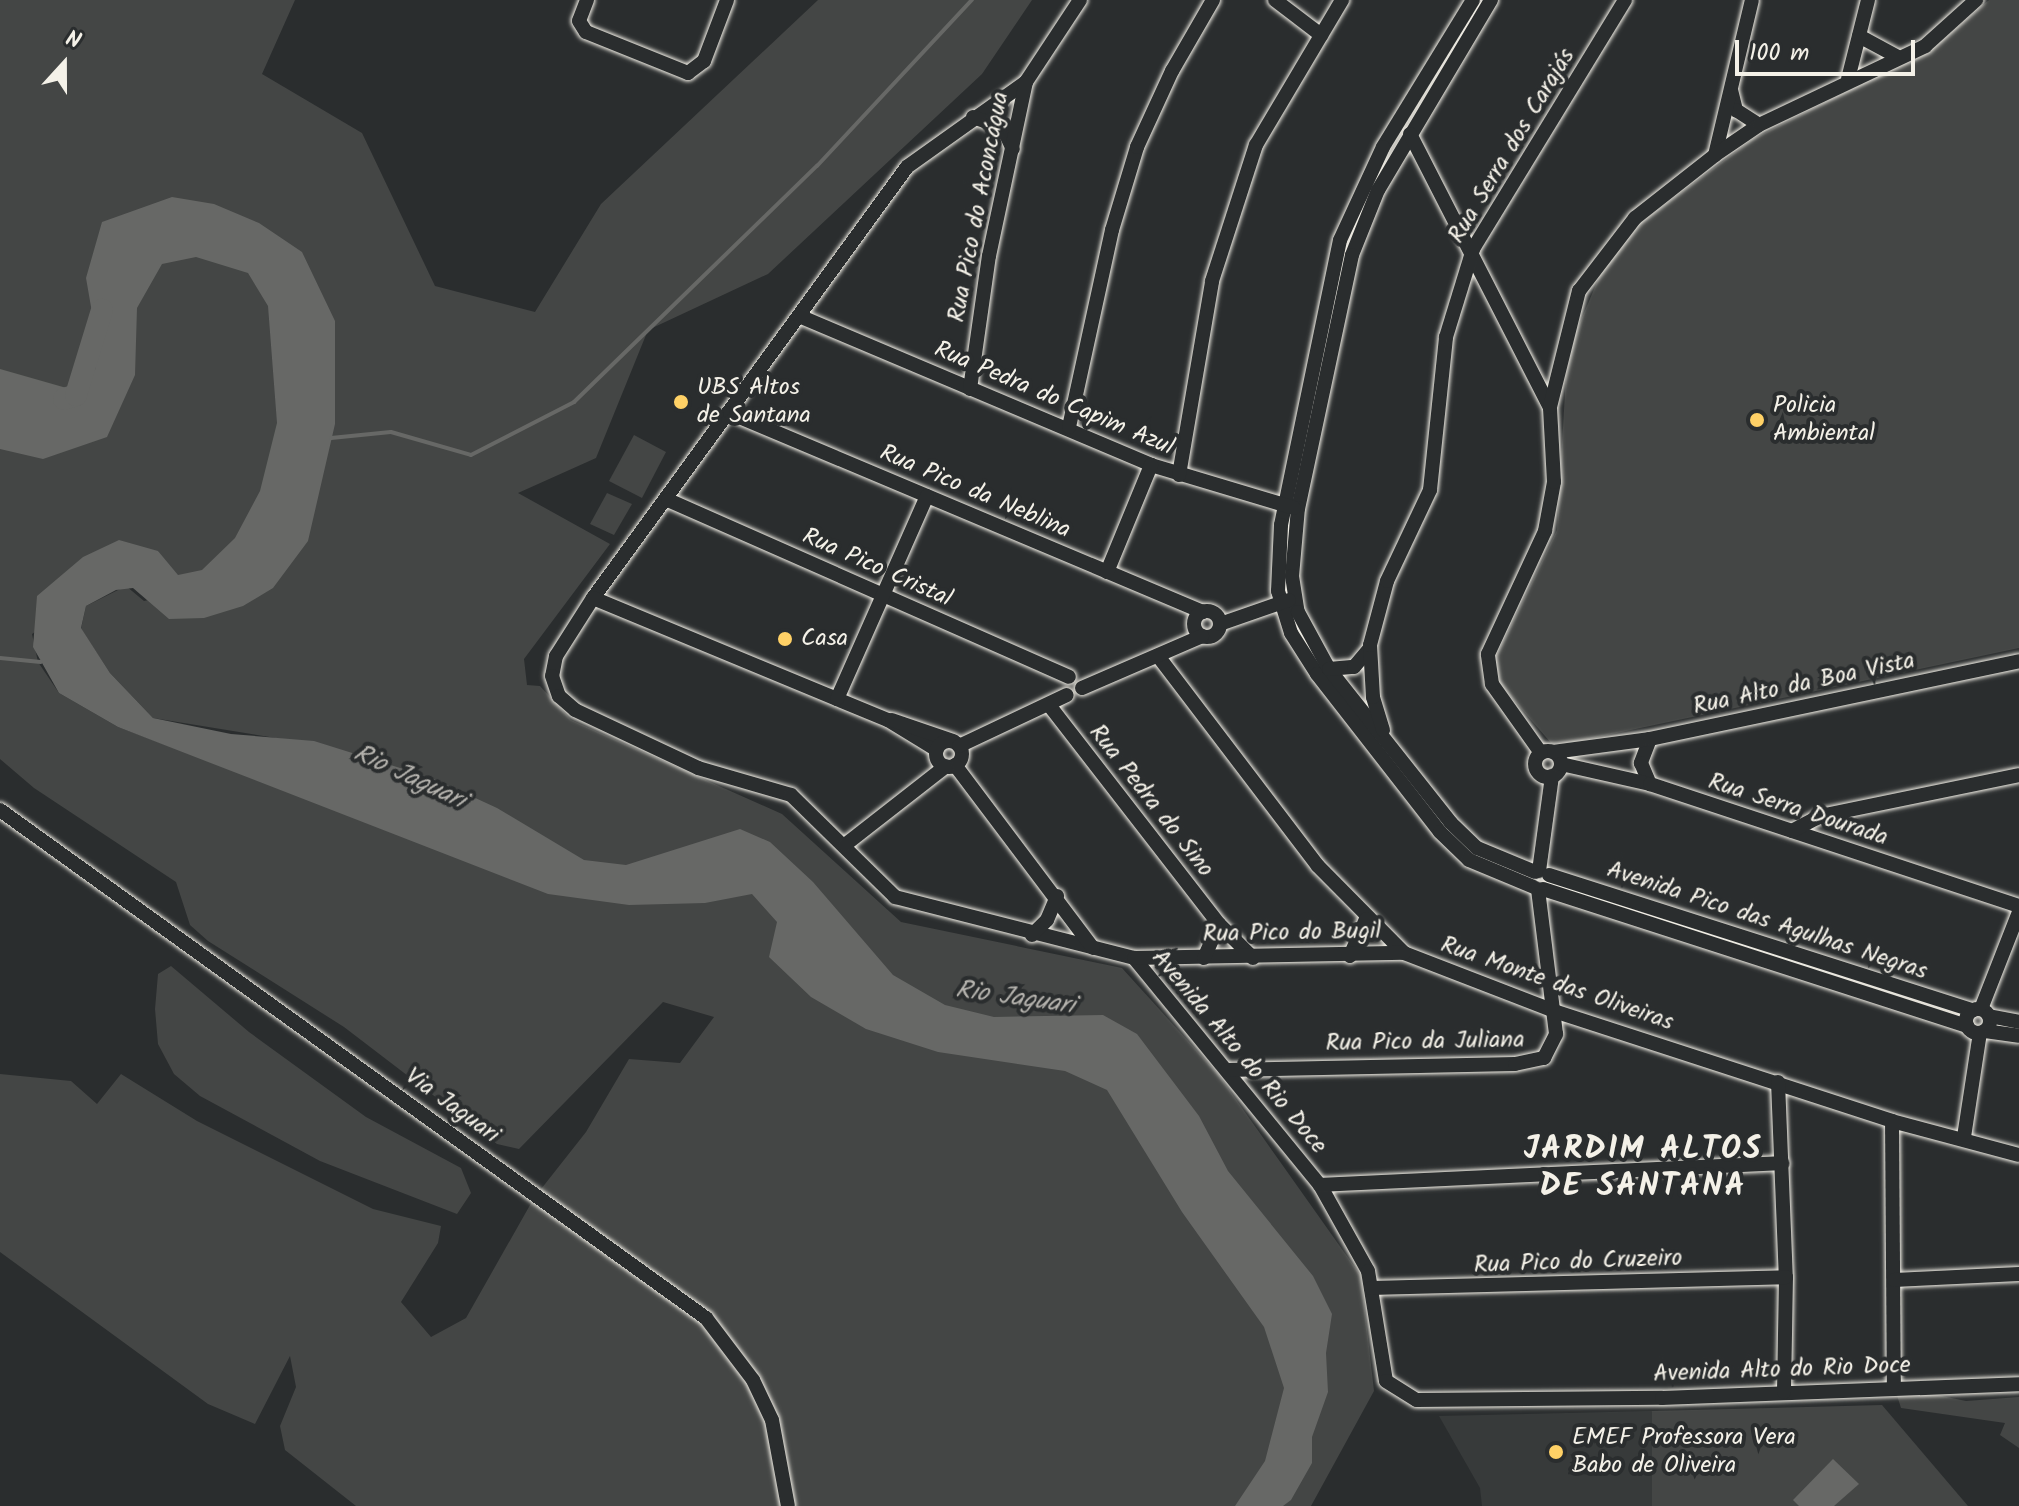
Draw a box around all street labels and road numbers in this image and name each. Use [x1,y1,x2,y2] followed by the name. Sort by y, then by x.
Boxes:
[1443,43,1581,249] street label: Rua Serra dos Carajás
[943,89,1015,325] street label: Rua Pico do Aconcágua
[930,335,1178,463] street label: Rua Pedra do Capim Azul
[875,439,1075,545] street label: Rua Pico da Neblina
[798,522,956,614] street label: Rua Pico Cristal
[1691,646,1917,722] street label: Rua Alto da Boa Vista
[1082,719,1220,883] street label: Rua Pedra do Sino
[1705,767,1891,853] street label: Rua Serra Dourada
[1603,856,1931,986] street label: Avenida Pico das Agulhas Negras
[1202,917,1382,949] street label: Rua Pico do Bugil
[1437,931,1677,1037] street label: Rua Monte das Oliveiras
[1145,944,1333,1160] street label: Avenida Alto do Rio Doce
[1325,1026,1525,1058] street label: Rua Pico da Juliana
[399,1062,505,1150] street label: Via Jaguari
[1473,1244,1683,1280] street label: Rua Pico do Cruzeiro
[1653,1351,1911,1389] street label: Avenida Alto do Rio Doce

